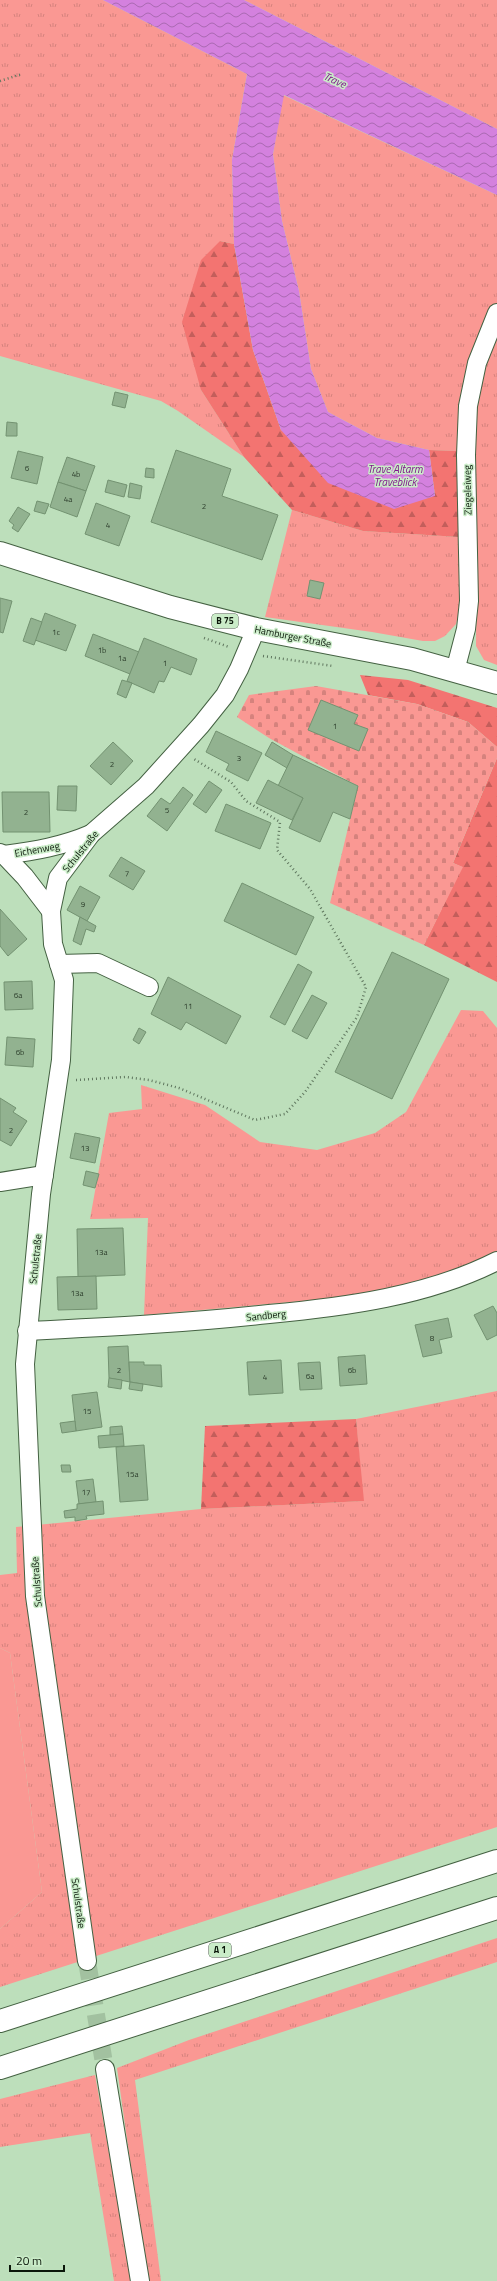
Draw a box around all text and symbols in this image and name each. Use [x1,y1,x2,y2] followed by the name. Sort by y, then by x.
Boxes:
[321,68,350,93] water label: Trave
[367,461,423,490] water label: Trave Altarm Traveblick
[25,462,30,474] house number: 6
[460,465,475,515] street label: Ziegeleiweg
[72,468,80,480] house number: 4b
[64,493,72,505] house number: 4a
[202,500,206,512] house number: 2
[106,519,111,531] house number: 4
[212,614,238,628] road number: B 75
[253,622,333,651] street label: Hamburger Straße
[52,626,60,638] house number: 1c
[98,644,106,656] house number: 1b
[118,652,126,664] house number: 1a
[163,657,167,669] house number: 1
[333,720,337,732] house number: 1
[237,752,241,764] house number: 3
[110,758,114,770] house number: 2
[165,804,170,816] house number: 5
[24,806,28,818] house number: 2
[59,827,102,876] street label: Schulstraße
[13,838,61,861] street label: Eichenweg
[125,867,129,879] house number: 7
[81,898,86,910] house number: 9
[14,989,22,1001] house number: 6a
[184,1000,192,1012] house number: 11
[16,1046,24,1058] house number: 6b
[9,1124,13,1136] house number: 2
[81,1142,89,1154] house number: 13
[25,1233,46,1285] street label: Schulstraße
[95,1246,107,1258] house number: 13a
[71,1287,83,1299] house number: 13a
[245,1306,287,1325] street label: Sandberg
[430,1332,435,1344] house number: 8
[117,1364,121,1376] house number: 2
[348,1364,356,1376] house number: 6b
[306,1370,314,1382] house number: 6a
[263,1371,268,1383] house number: 4
[83,1405,92,1417] house number: 15
[126,1468,138,1480] house number: 15a
[82,1486,90,1498] house number: 17
[27,1556,46,1608] street label: Schulstraße
[68,1877,89,1929] street label: Schulstraße
[209,1943,231,1957] road number: A 1
[10,2247,64,2273] scale bar
[16,2251,42,2270] text: 20 m

